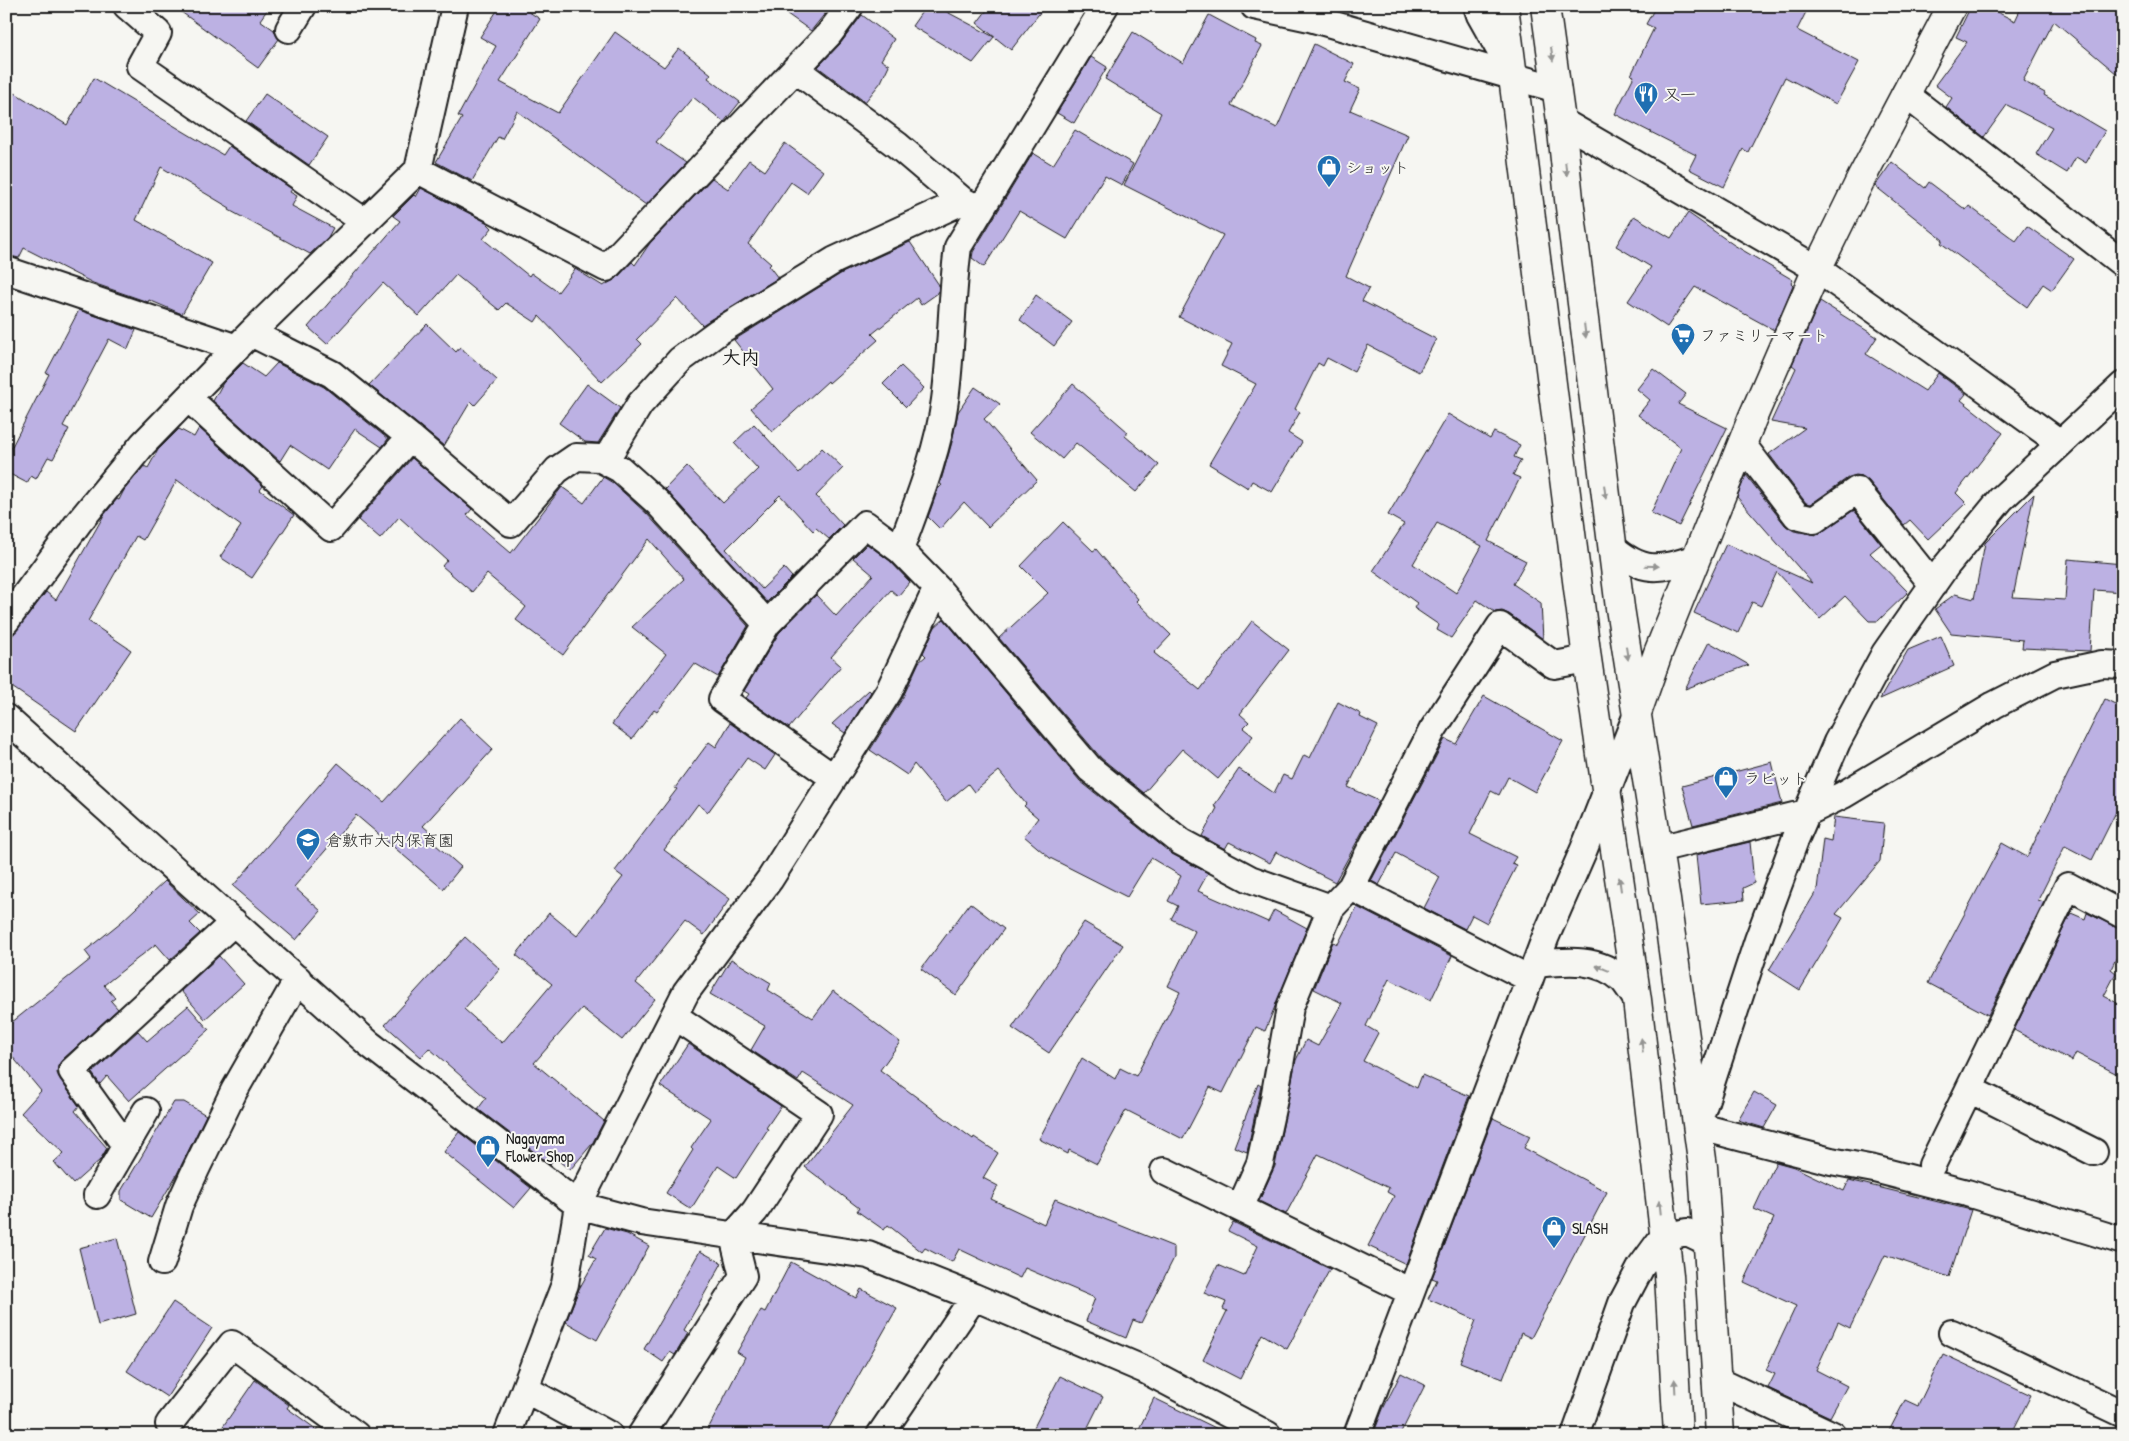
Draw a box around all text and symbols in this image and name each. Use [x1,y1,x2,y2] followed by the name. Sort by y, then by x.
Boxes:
[1548,47,1556,63] one-way arrow
[1633,81,1659,115] restaurant icon: 又一
[1664,83,1696,105] place label: 又一
[1316,154,1342,188] shop icon: ショット
[1346,156,1409,178] place label: ショット
[1562,162,1570,178] one-way arrow
[1670,322,1696,356] supermarket icon: ファミリーマート
[1581,323,1589,339] one-way arrow
[1700,324,1828,346] place label: ファミリーマート
[722,344,760,370] district label: 大内
[1601,484,1609,500] one-way arrow
[1644,563,1660,571] one-way arrow
[1623,645,1631,661] one-way arrow
[1713,765,1739,799] shop icon: ラビット
[1744,767,1808,789] place label: ラビット
[295,827,321,861] school or university icon: 倉敷市大内保育園
[326,829,454,851] place label: 倉敷市大内保育園
[1616,876,1624,892] one-way arrow
[1594,964,1609,972] one-way arrow
[1638,1037,1646,1053] one-way arrow
[505,1127,574,1167] place label: Nagayama Flower Shop
[475,1134,501,1168] shop icon: Nagayama Flower Shop
[1656,1199,1664,1215] one-way arrow
[1541,1215,1567,1249] shop icon: SLASH
[1572,1217,1608,1239] place label: SLASH
[1671,1378,1679,1394] one-way arrow

